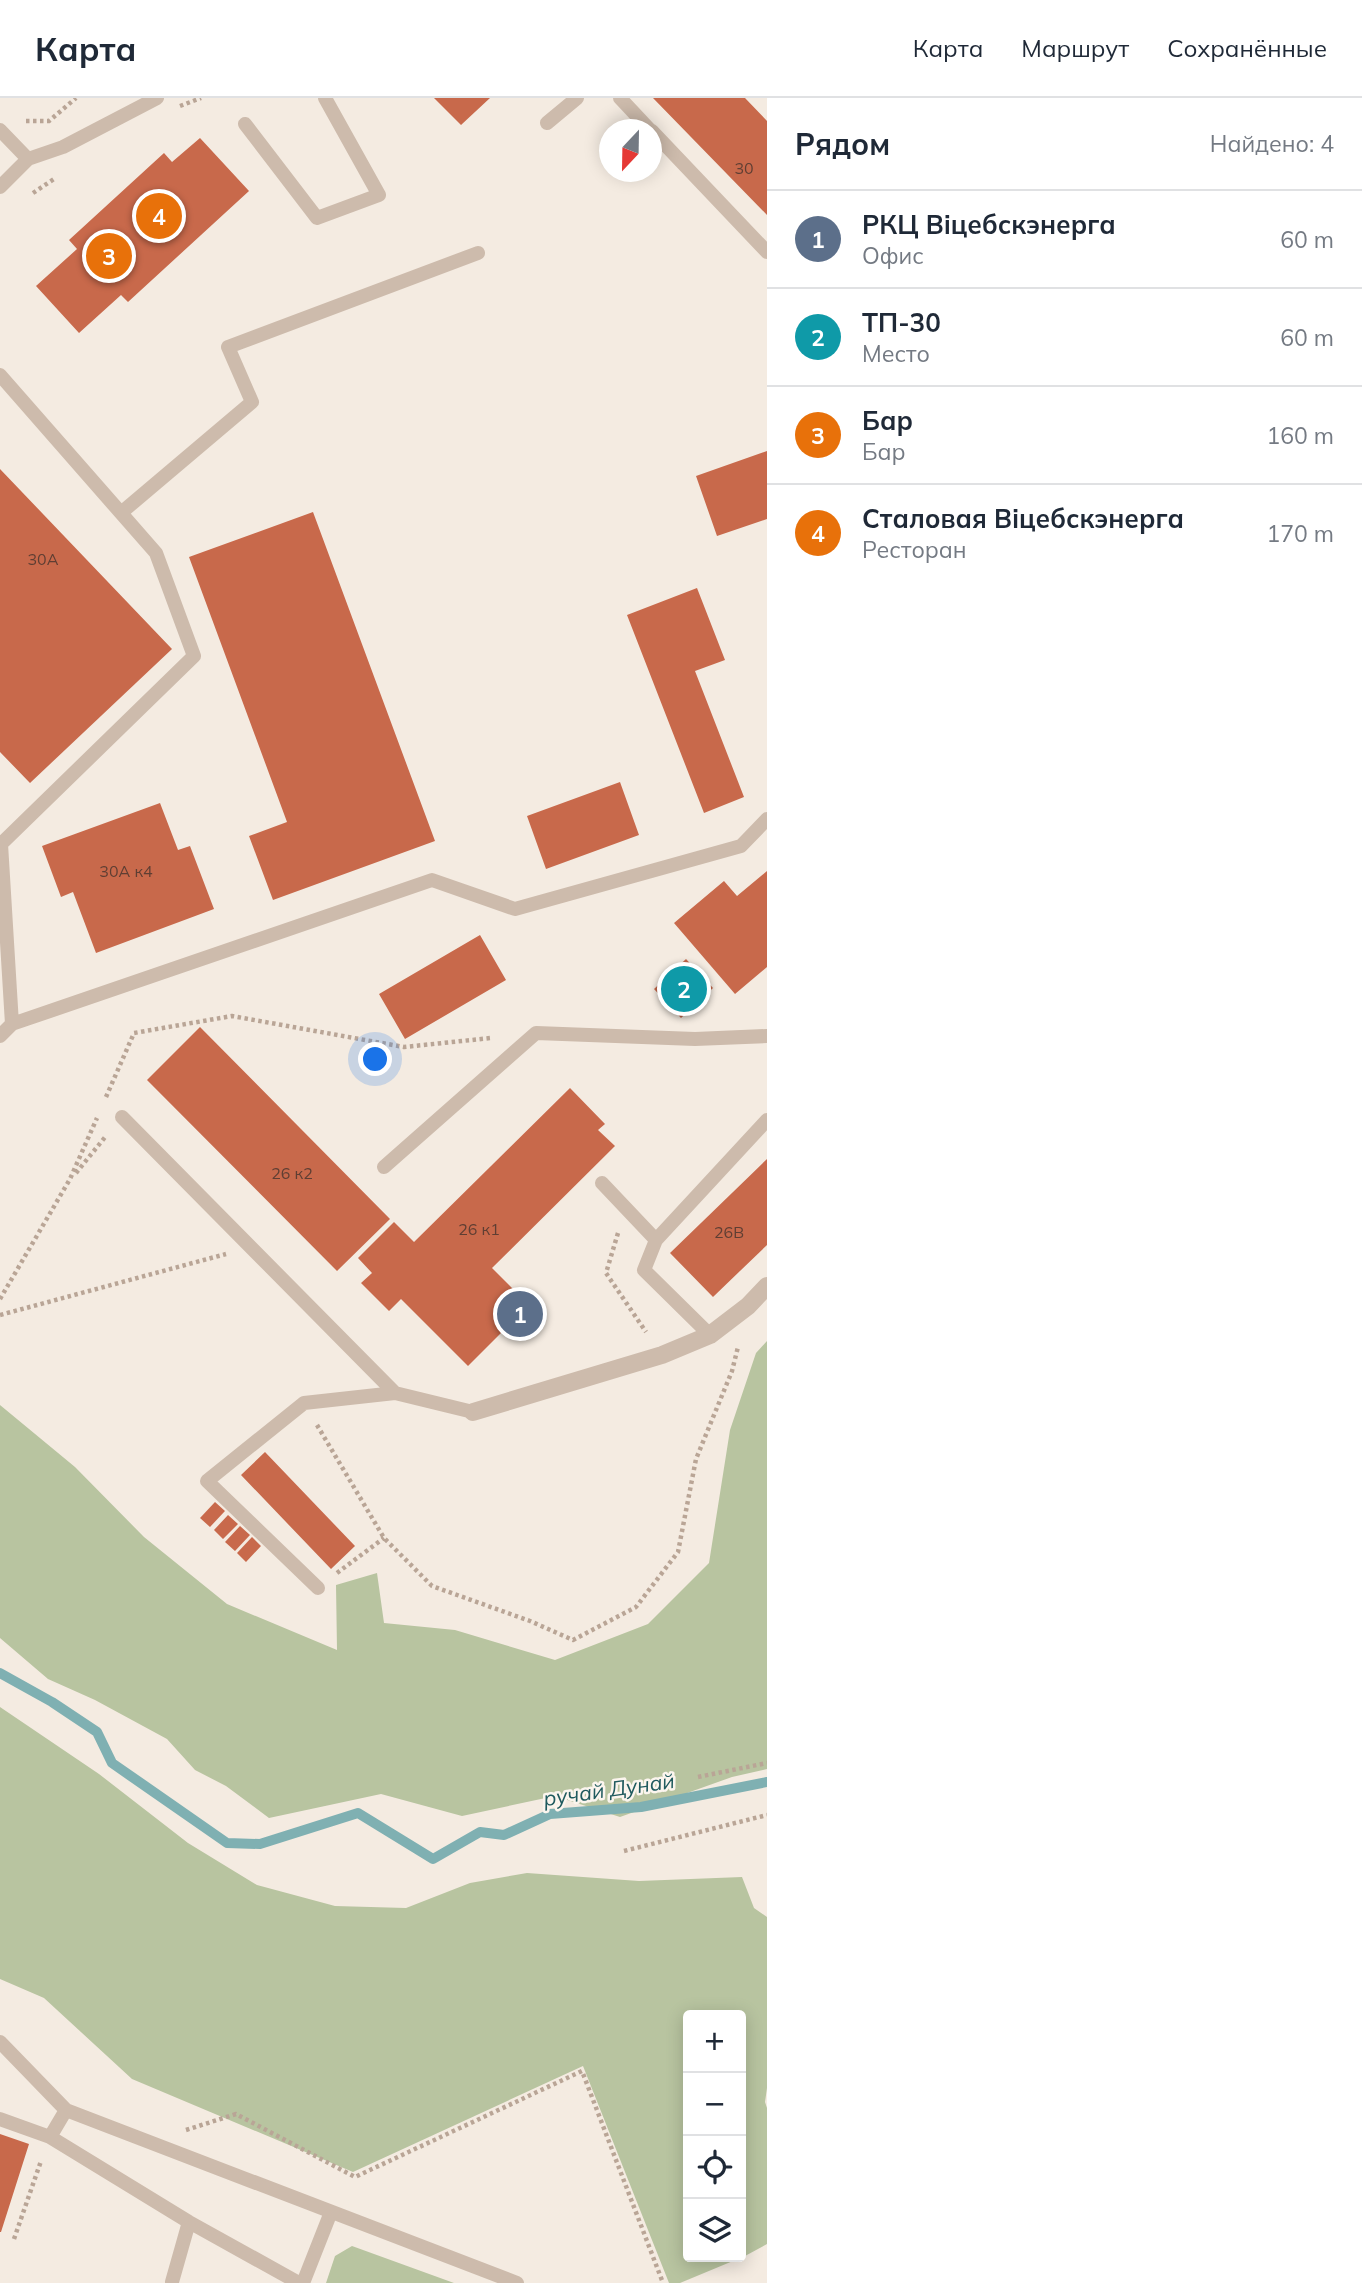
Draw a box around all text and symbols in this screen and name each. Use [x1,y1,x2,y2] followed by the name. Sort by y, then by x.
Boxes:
[35,28,137,69] text: Карта
[913,33,983,63] text: Карта
[1021,33,1129,63] text: Маршрут
[1167,33,1327,63] text: Сохранённые
[599,119,662,182] north arrow
[795,125,890,163] text: Рядом
[1210,129,1334,158] text: Найдено: 4
[734,158,754,178] house number: 30
[136,190,182,242] pin: 4
[862,208,1116,241] text: РКЦ Віцебскэнерга
[811,225,825,254] text: 1
[1280,225,1334,254] text: 60 m
[86,230,132,282] pin: 3
[862,241,924,270] text: Офис
[862,306,941,339] text: ТП-30
[811,323,825,352] text: 2
[1280,323,1334,352] text: 60 m
[862,339,930,368] text: Место
[862,404,913,437] text: Бар
[811,421,825,450] text: 3
[1266,421,1334,450] text: 160 m
[862,437,906,466] text: Бар
[862,502,1184,535] text: Сталовая Віцебскэнерга
[811,519,825,548] text: 4
[1266,519,1334,548] text: 170 m
[862,535,967,564] text: Ресторан
[28,549,59,569] house number: 30А
[99,861,153,881] house number: 30А к4
[661,963,707,1015] pin: 2
[358,1042,392,1076] your location
[271,1163,313,1183] house number: 26 к2
[458,1219,500,1239] house number: 26 к1
[714,1222,744,1242] house number: 26В
[497,1288,543,1340] pin: 1
[542,1767,676,1811] water label: ручай Дунай
[683,2010,746,2262] map controls
[683,2010,746,2073] button: +
[683,2073,746,2136] button: −
[683,2136,746,2199] button: locate
[683,2199,746,2262] button: layers

